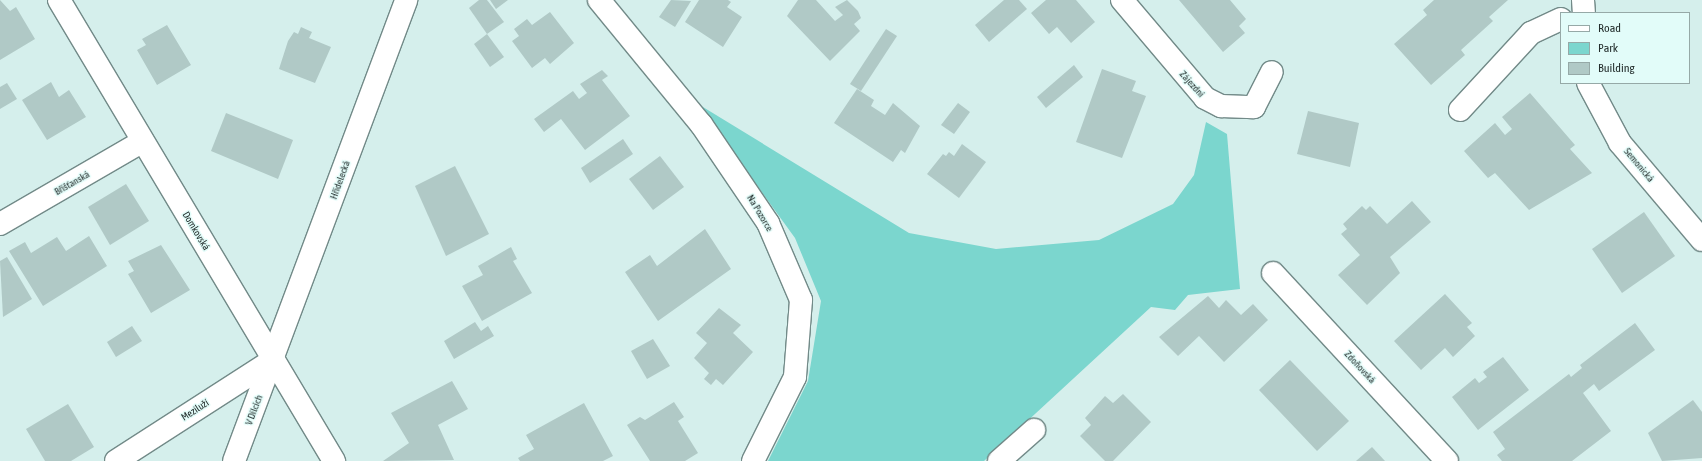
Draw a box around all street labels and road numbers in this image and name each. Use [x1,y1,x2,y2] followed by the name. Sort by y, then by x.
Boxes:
[1177,68,1207,100] street label: Zájezdní
[1621,146,1657,184] street label: Semonická
[327,159,353,201] street label: Hřídelecká
[52,168,92,198] street label: Bříšťanská
[744,192,776,234] street label: Na Pozorce
[180,209,212,253] street label: Domkovská
[1342,348,1378,386] street label: Zdoňovská
[243,393,265,427] street label: V Dílcích
[179,397,211,423] street label: Meziluží

